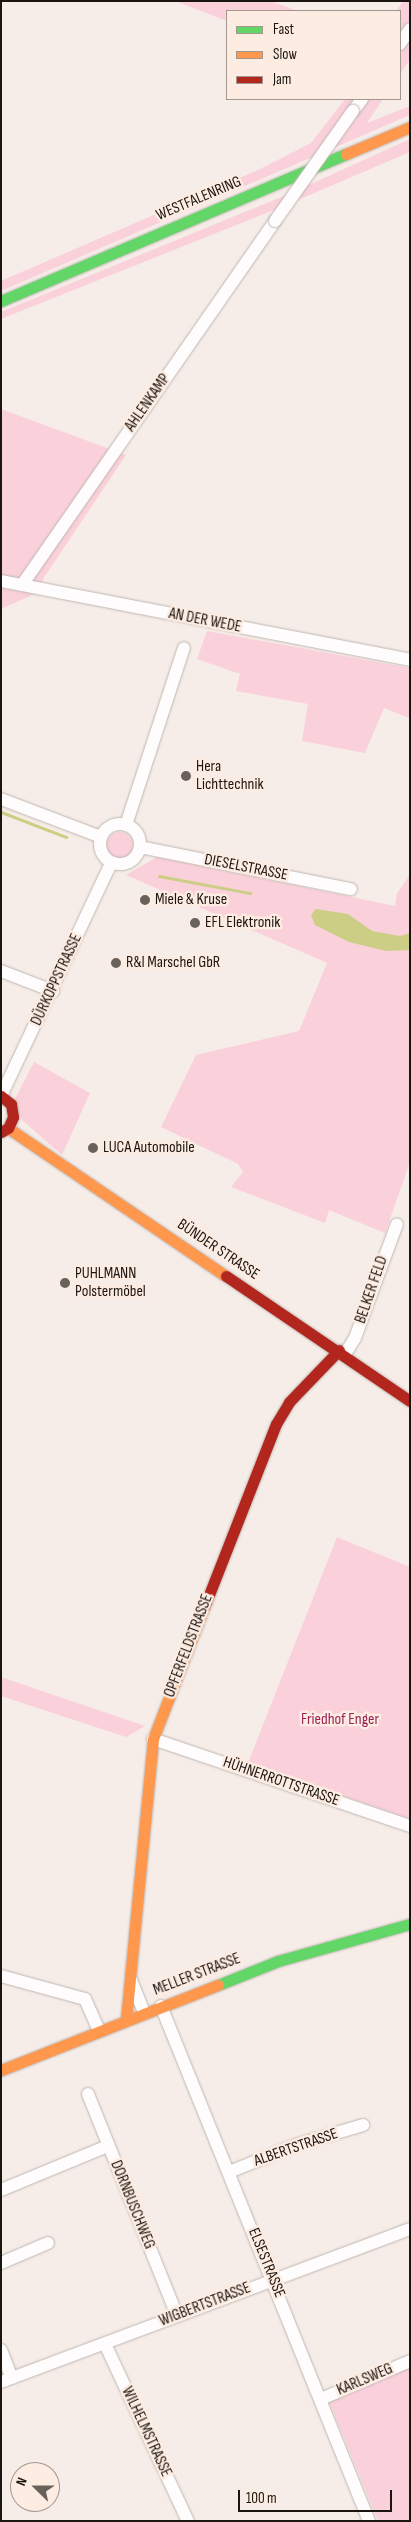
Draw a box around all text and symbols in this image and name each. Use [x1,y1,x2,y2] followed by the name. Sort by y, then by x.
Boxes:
[226,10,401,100] legend
[273,20,294,39] text: Fast
[273,45,297,64] text: Slow
[273,70,291,89] text: Jam
[154,172,244,226] street label: WESTFALENRING
[121,370,175,436] street label: AHLENKAMP
[167,605,243,637] street label: AN DER WEDE
[196,757,263,795] place label: Hera Lichttechnik
[180,770,192,782] marker: Hera Lichttechnik
[203,851,289,885] street label: DIESELSTRASSE
[155,890,227,910] place label: Miele & Kruse
[139,894,151,906] marker: Miele & Kruse
[205,913,280,933] place label: EFL Elektronik
[189,917,201,929] marker: EFL Elektronik
[27,931,87,1029] street label: DÜRKOPPSTRASSE
[126,953,220,973] place label: R&I Marschel GbR
[110,957,122,969] marker: R&I Marschel GbR
[103,1138,195,1158] place label: LUCA Automobile
[87,1142,99,1154] marker: LUCA Automobile
[173,1215,263,1285] street label: BÜNDER STRASSE
[352,1254,392,1326] street label: BELKER FELD
[75,1264,146,1302] place label: PUHLMANN Polstermöbel
[59,1277,71,1289] marker: PUHLMANN Polstermöbel
[161,1592,217,1700] street label: OPFERFELDSTRASSE
[301,1710,379,1730] park label: Friedhof Enger
[220,1753,342,1811] street label: HÜHNERROTTSTRASSE
[151,1950,243,2000] street label: MELLER STRASSE
[252,2125,340,2171] street label: ALBERTSTRASSE
[106,2158,158,2252] street label: DORNBUSCHWEG
[243,2225,289,2301] street label: ELSESTRASSE
[157,2279,253,2331] street label: WIGBERTSTRASSE
[334,2360,396,2400] street label: KARLSWEG
[117,2384,175,2480] street label: WILHELMSTRASSE
[10,2462,60,2512] north arrow
[12,2475,31,2488] text: N
[241,2480,395,2512] scale bar
[246,2489,277,2508] text: 100 m

